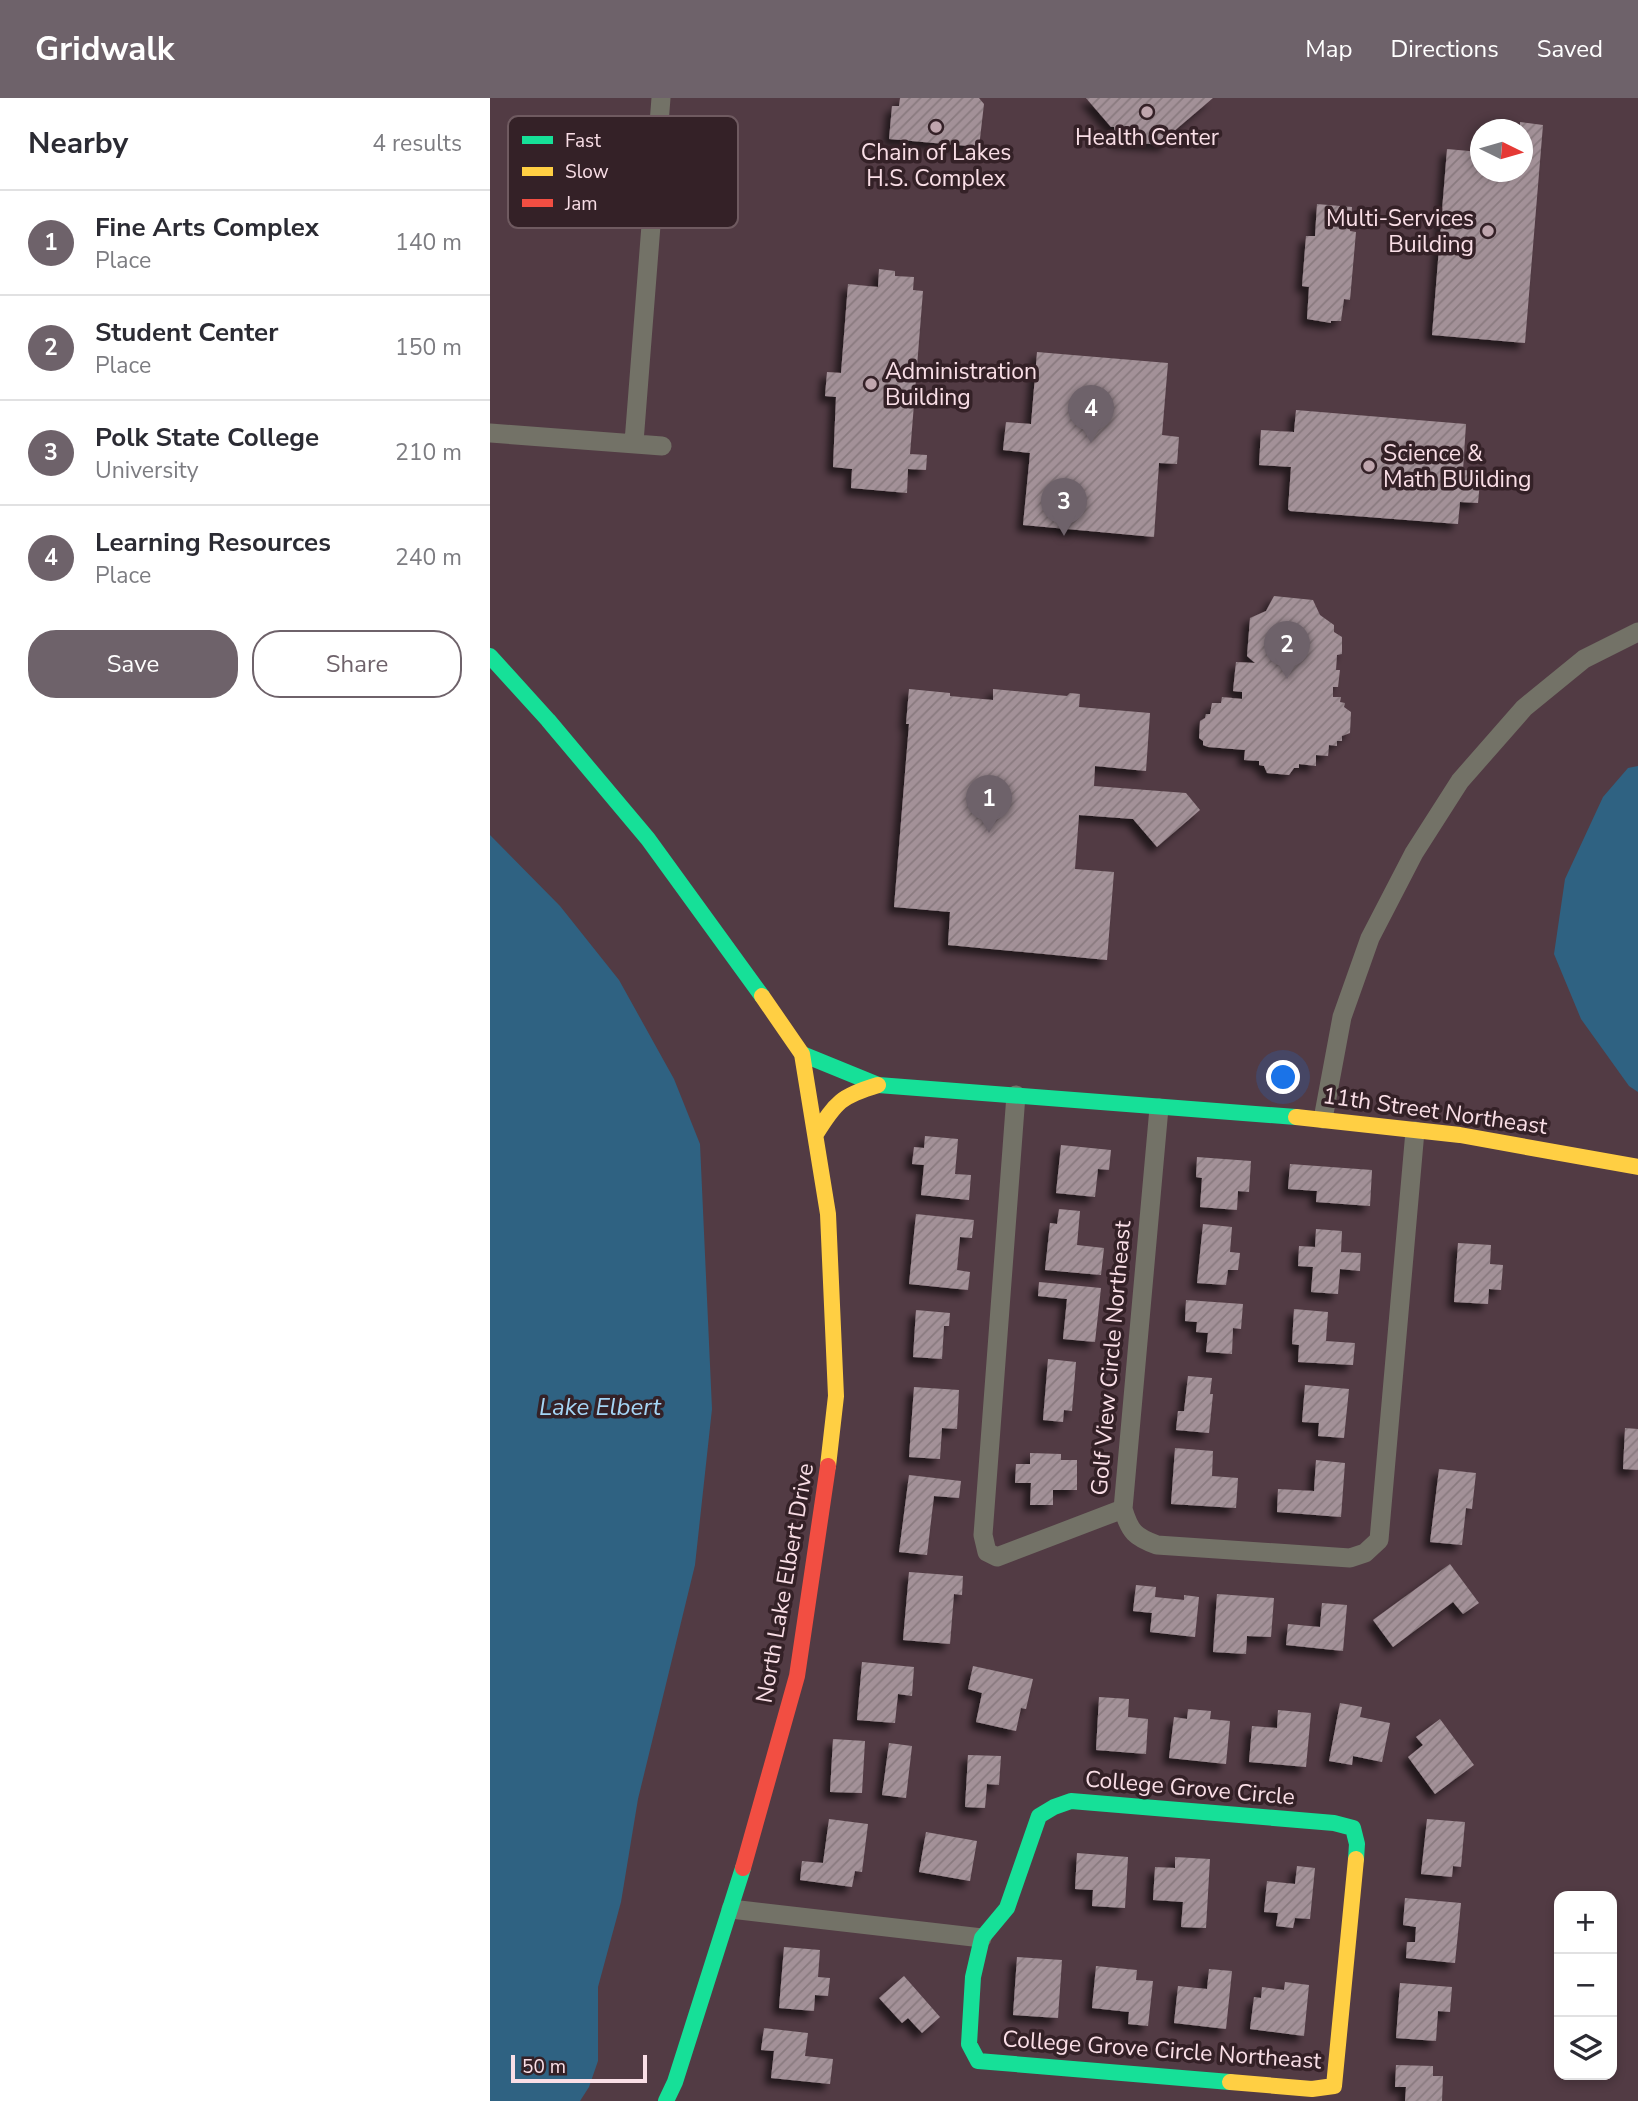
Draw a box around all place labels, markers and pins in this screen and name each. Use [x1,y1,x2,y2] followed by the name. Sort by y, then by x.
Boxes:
[1139,104,1155,120] marker: Health Center
[928,119,944,135] marker: Chain of Lakes H.S. Complex
[1075,122,1220,153] place label: Health Center
[861,137,1011,194] place label: Chain of Lakes H.S. Complex
[1326,203,1474,260] place label: Multi-Services Building
[1480,223,1496,239] marker: Multi-Services Building
[885,356,1037,413] place label: Administration Building
[863,376,879,392] marker: Administration Building
[1068,385,1114,443] pin: 4
[1383,438,1532,495] place label: Science & Math BUilding
[1361,458,1377,474] marker: Science & Math BUilding
[1041,478,1087,536] pin: 3
[1264,621,1310,679] pin: 2
[966,775,1012,833] pin: 1

